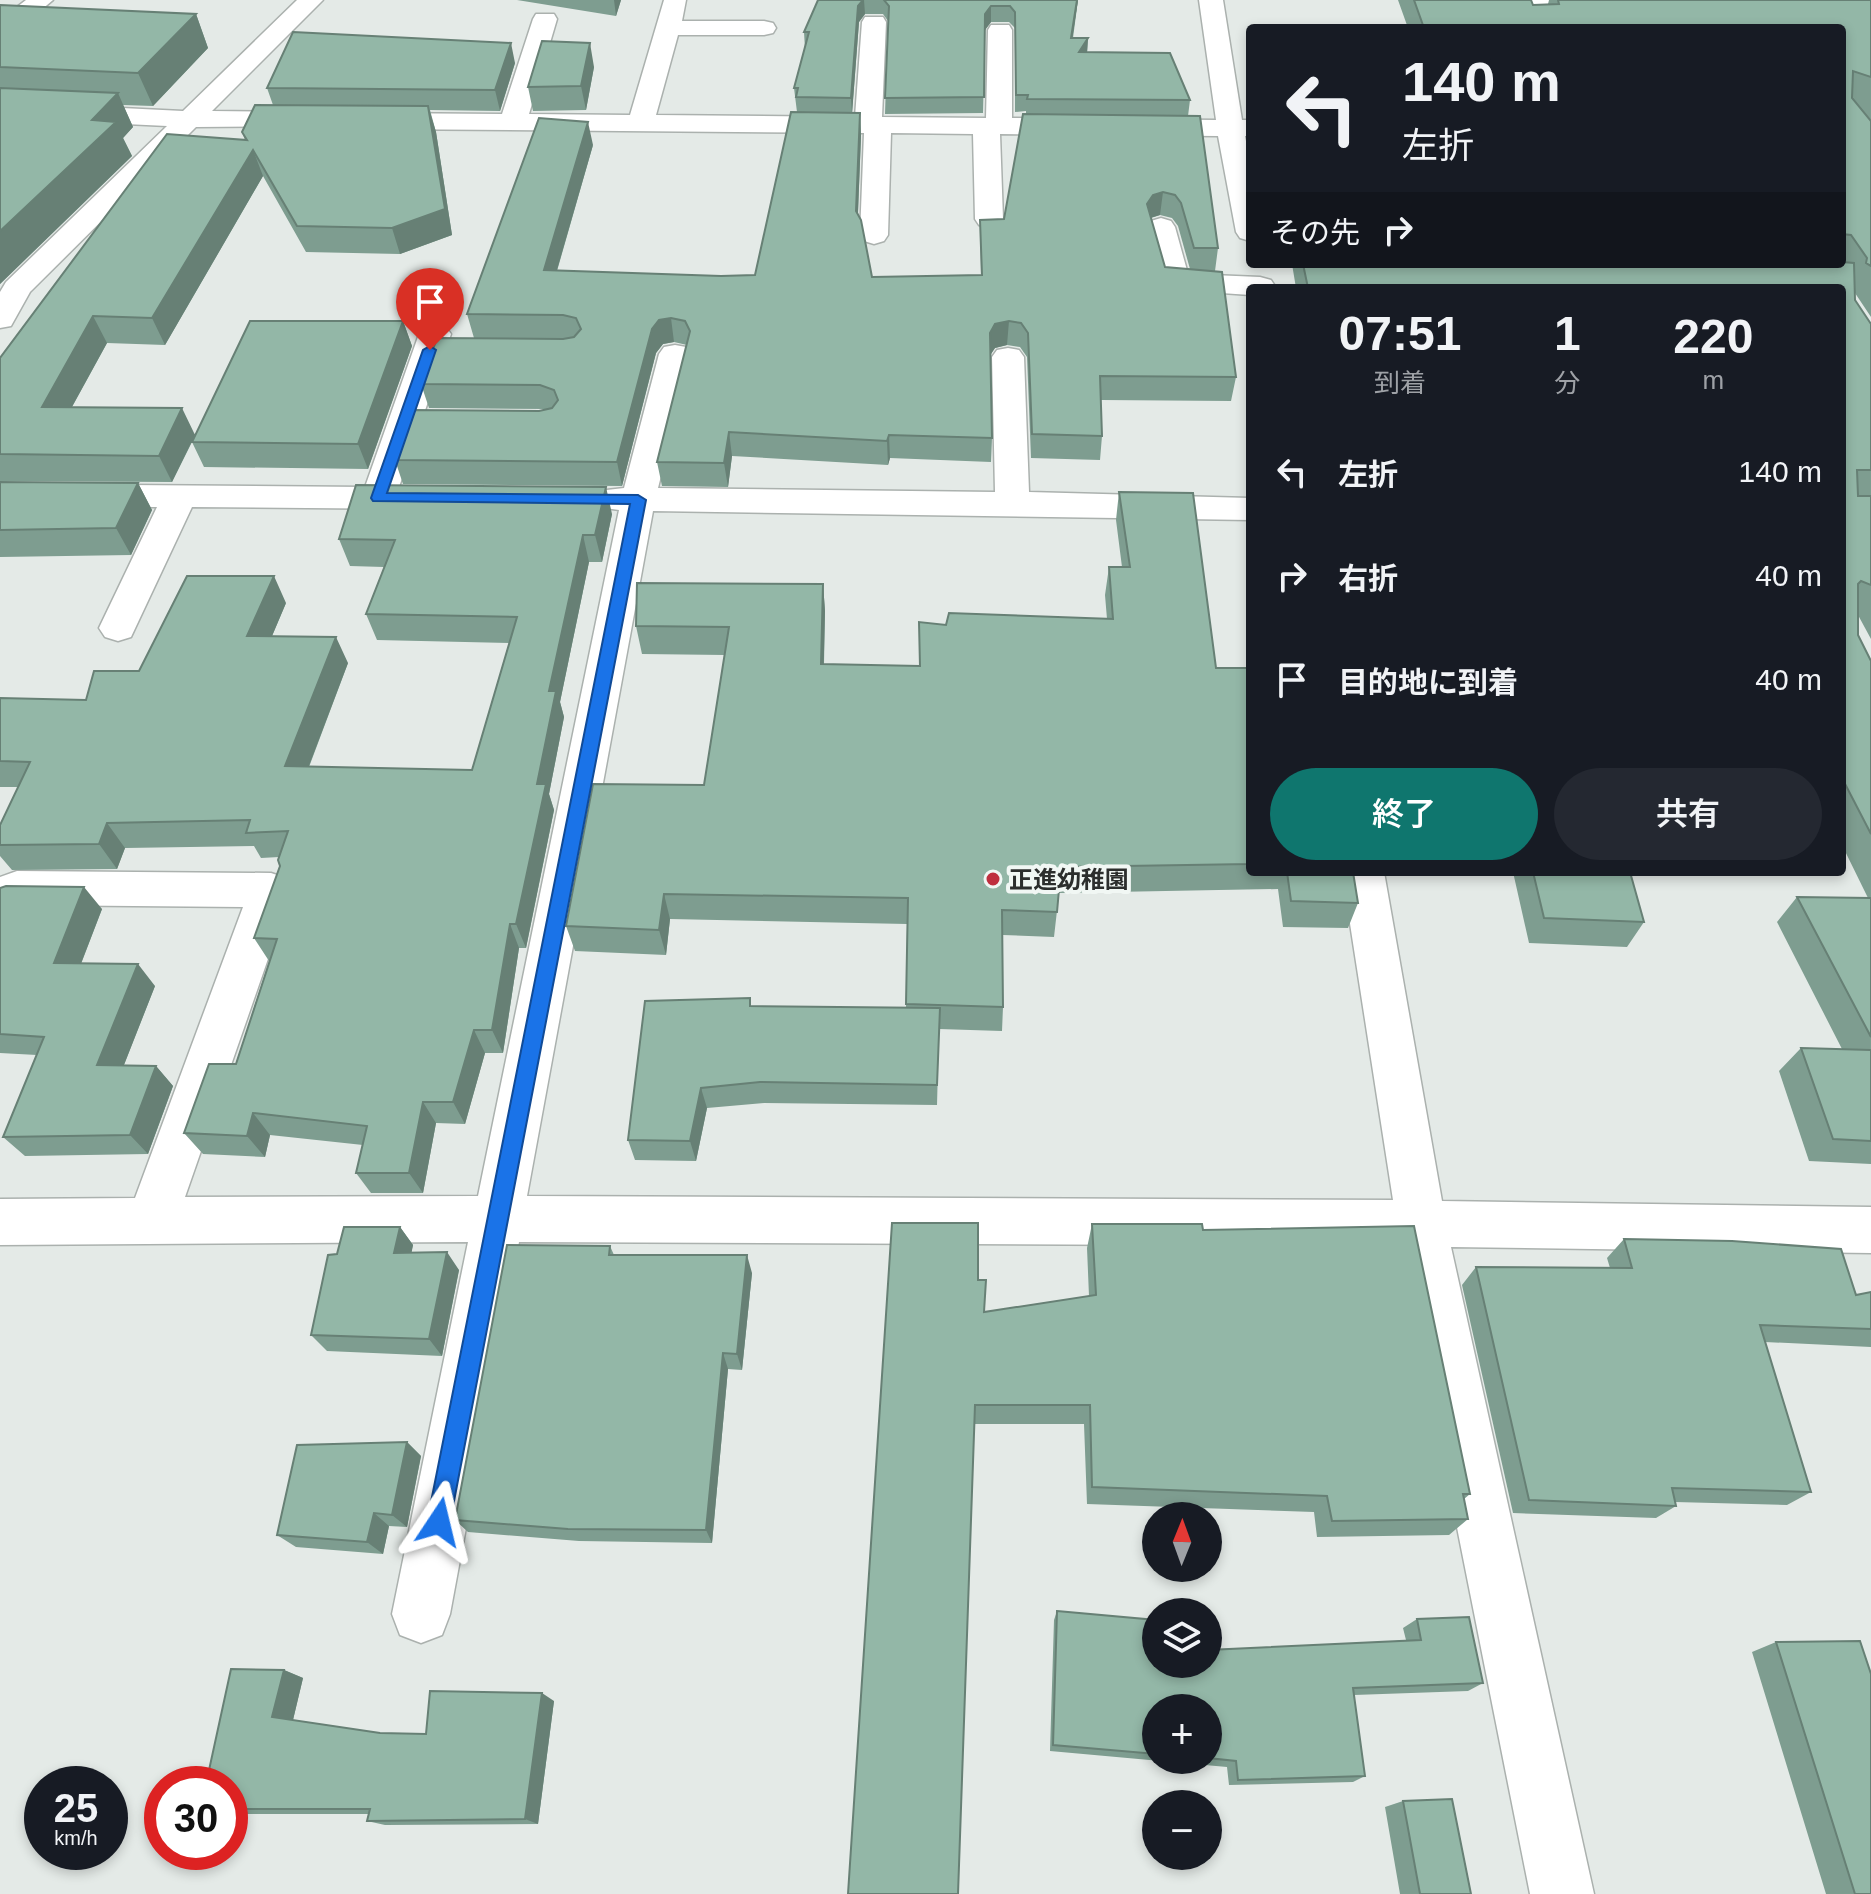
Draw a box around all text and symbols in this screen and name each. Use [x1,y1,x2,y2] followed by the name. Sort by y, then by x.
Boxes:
[1402,50,1561,113] text: 140 m
[1270,56,1374,160] icon: left
[1402,125,1474,166] text: 左折
[1376,208,1420,252] icon: right
[1270,216,1360,249] text: その先
[396,268,464,350] pin
[408,280,452,324] icon: arrive
[1339,307,1461,360] text: 07:51
[1554,307,1581,360] text: 1
[1673,310,1753,363] text: 220
[1703,365,1724,395] text: m
[1374,368,1426,398] text: 到着
[1554,368,1580,398] text: 分
[1270,450,1314,494] icon: left
[1739,455,1822,488] text: 140 m
[1338,458,1398,491] text: 左折
[1270,554,1314,598] icon: right
[1755,559,1822,592] text: 40 m
[1338,562,1398,595] text: 右折
[1270,658,1314,702] icon: arrive
[1755,663,1822,696] text: 40 m
[1338,666,1518,699] text: 目的地に到着
[1270,768,1538,860] button: 終了
[1554,768,1822,860] button: 共有
[1009,866,1129,893] place label: 正進幼稚園
[984,870,1002,888] marker: 正進幼稚園
[397,1480,481,1564] position arrow
[1142,1502,1222,1582] north arrow
[1142,1502,1222,1870] map controls
[1142,1598,1222,1678] button: layers
[1142,1694,1222,1774] button: +
[144,1766,248,1870] speed limit sign: 30
[54,1786,98,1830] text: 25
[1142,1790,1222,1870] button: −
[54,1827,98,1849] text: km/h

